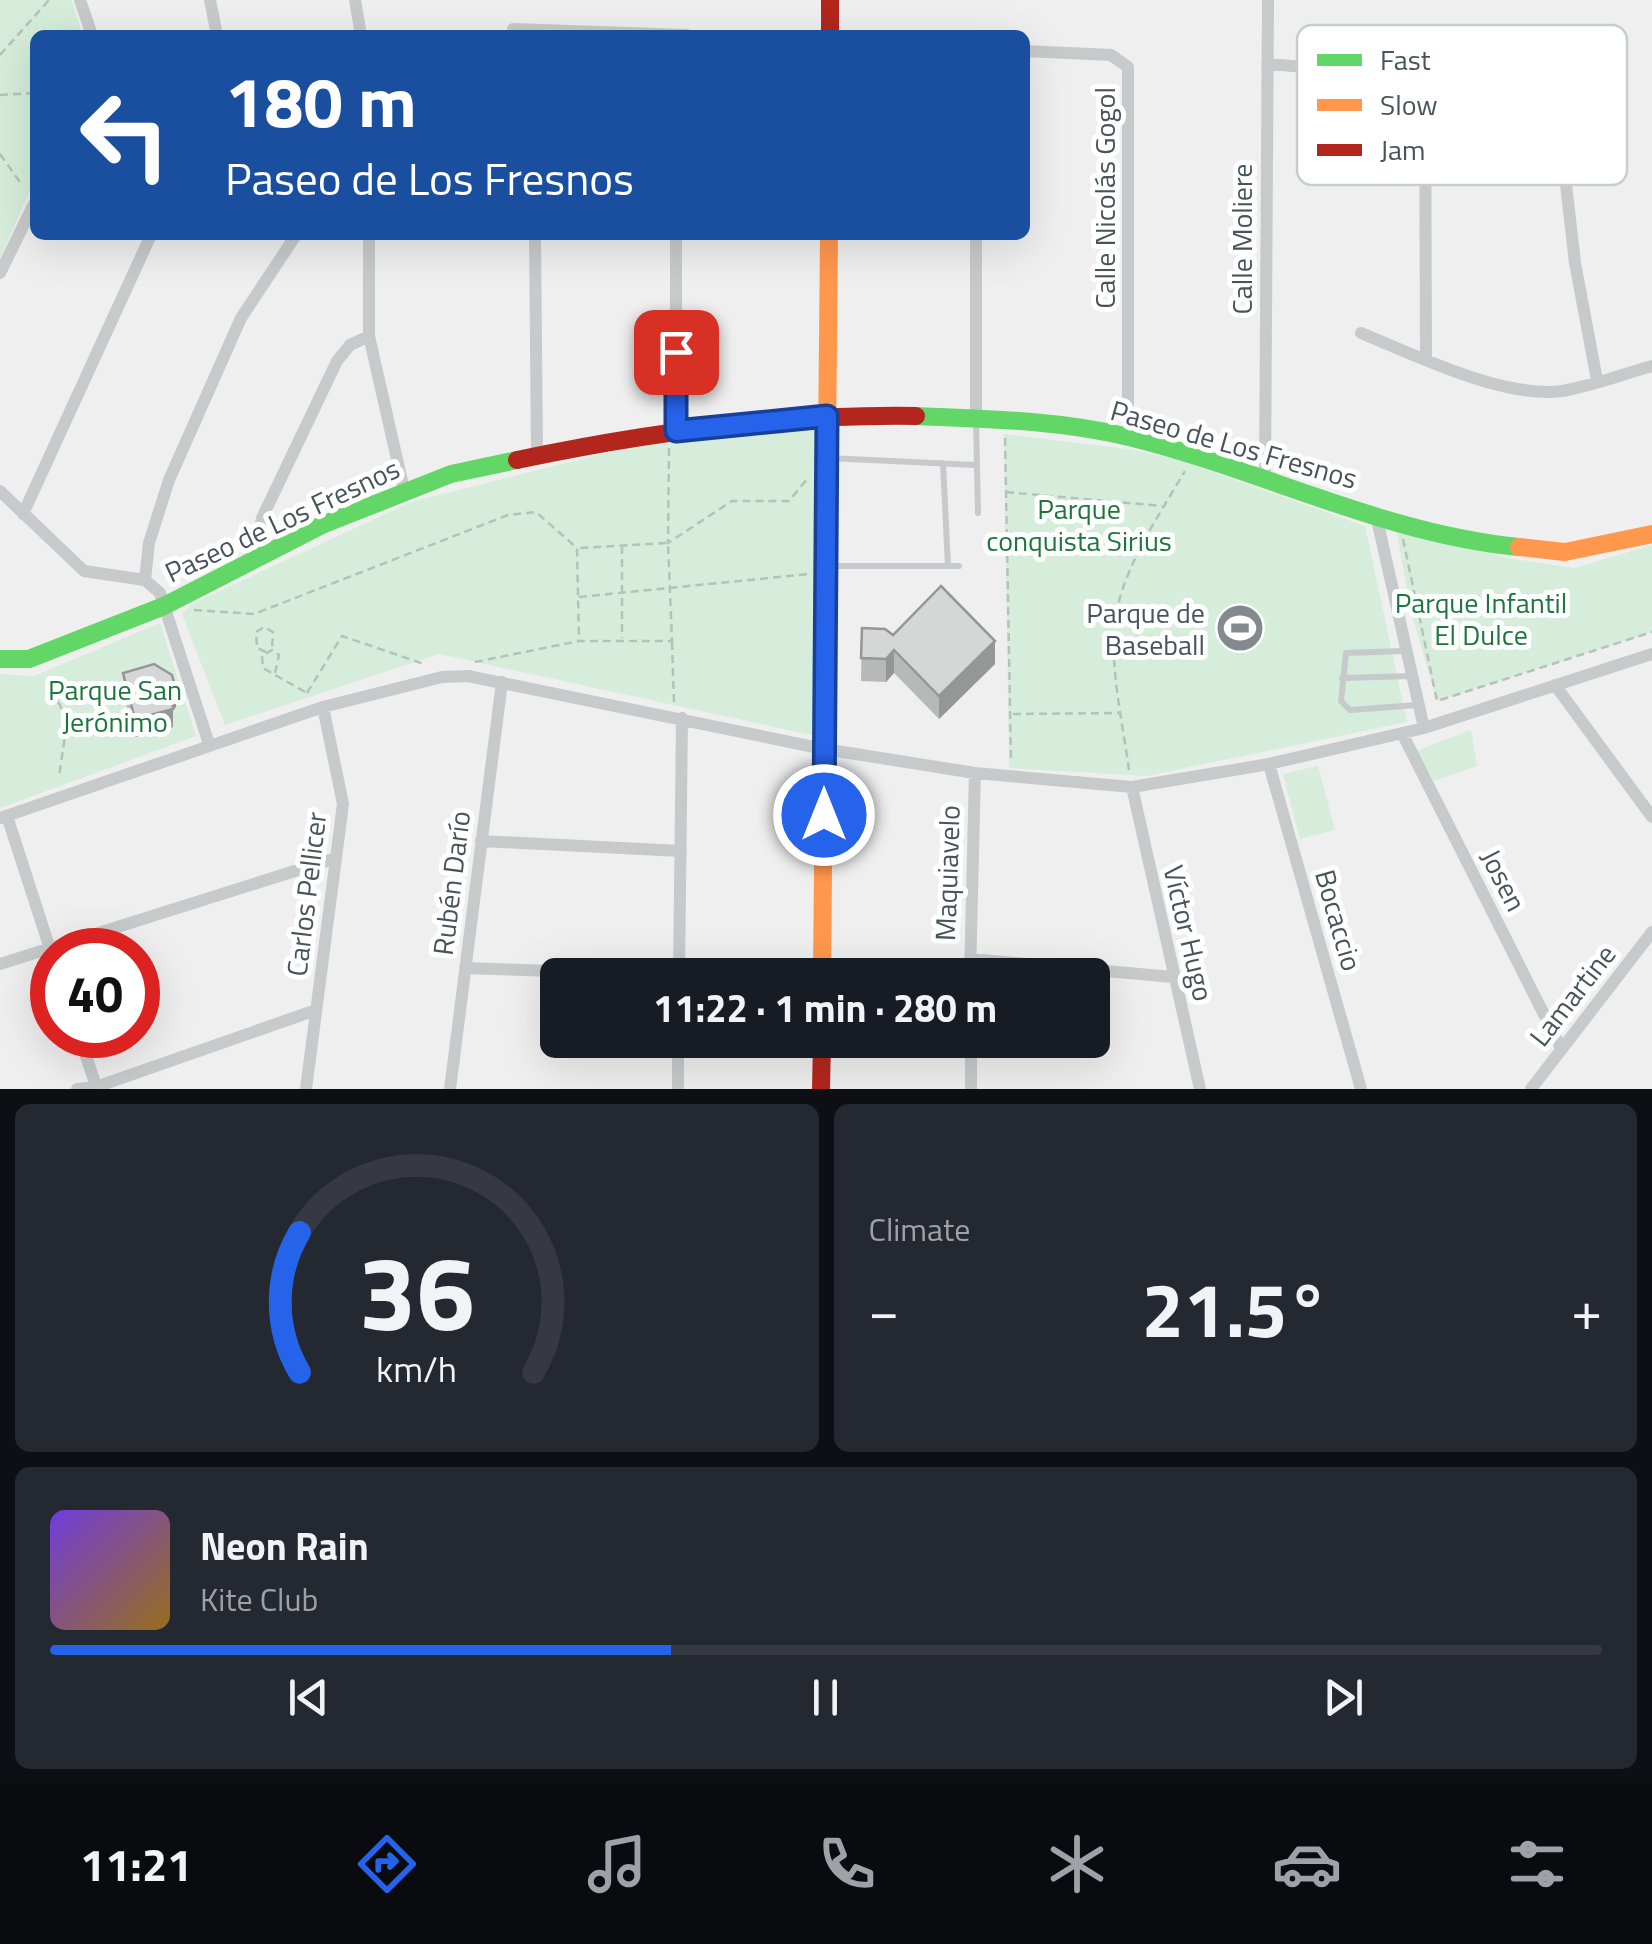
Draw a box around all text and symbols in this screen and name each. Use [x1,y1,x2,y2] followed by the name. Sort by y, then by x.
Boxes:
[1297,25,1627,185] legend
[1380,38,1431,81] text: Fast
[225,48,417,154] text: 180 m
[60,70,190,200] icon: left
[1380,83,1438,126] text: Slow
[1083,87,1126,309] street label: Calle Nicolás Gogol
[1380,128,1426,171] text: Jam
[225,144,634,212] text: Paseo de Los Fresnos
[1220,164,1263,314] street label: Calle Moliere
[634,310,719,395] pin
[649,325,704,380] icon: arrive
[1106,388,1362,500] street label: Paseo de Los Fresnos
[158,447,406,593] street label: Paseo de Los Fresnos
[986,487,1172,562] park label: Parque conquista Sirius
[1395,581,1567,656] park label: Parque Infantil El Dulce
[1086,591,1205,666] place label: Parque de Baseball
[1214,602,1266,654] sports icon: Parque de Baseball
[48,668,182,743] park label: Parque San Jerónimo
[772,763,876,867] position arrow
[923,804,971,942] street label: Maquiavelo
[275,809,337,978] street label: Carlos Pellicer
[421,809,481,957] street label: Rubén Darío
[1470,841,1538,919] street label: Josen
[1153,861,1225,1005] street label: Víctor Hugo
[1304,864,1374,976] street label: Bocaccio
[30,928,160,1058] speed limit sign: 40
[1518,935,1626,1055] street label: Lamartine
[653,979,997,1037] text: 11:22 · 1 min · 280 m
[869,1205,970,1253] text: Climate
[359,1212,475,1370] text: 36
[1142,1252,1329,1366] text: 21.5°
[869,1268,899,1351] text: −
[1571,1268,1602,1351] text: +
[376,1341,457,1396] text: km/h
[200,1517,369,1575] text: Neon Rain
[200,1575,318,1623] text: Kite Club
[281,1670,336,1725] icon: previous
[798,1670,853,1725] icon: pause
[1316,1670,1371,1725] icon: next
[352,1829,422,1899] icon: directions
[582,1829,652,1899] icon: music
[812,1829,882,1899] icon: phone
[1042,1829,1112,1899] icon: climate
[1272,1829,1342,1899] icon: car
[1502,1829,1572,1899] icon: filters
[80,1830,192,1898] text: 11:21

